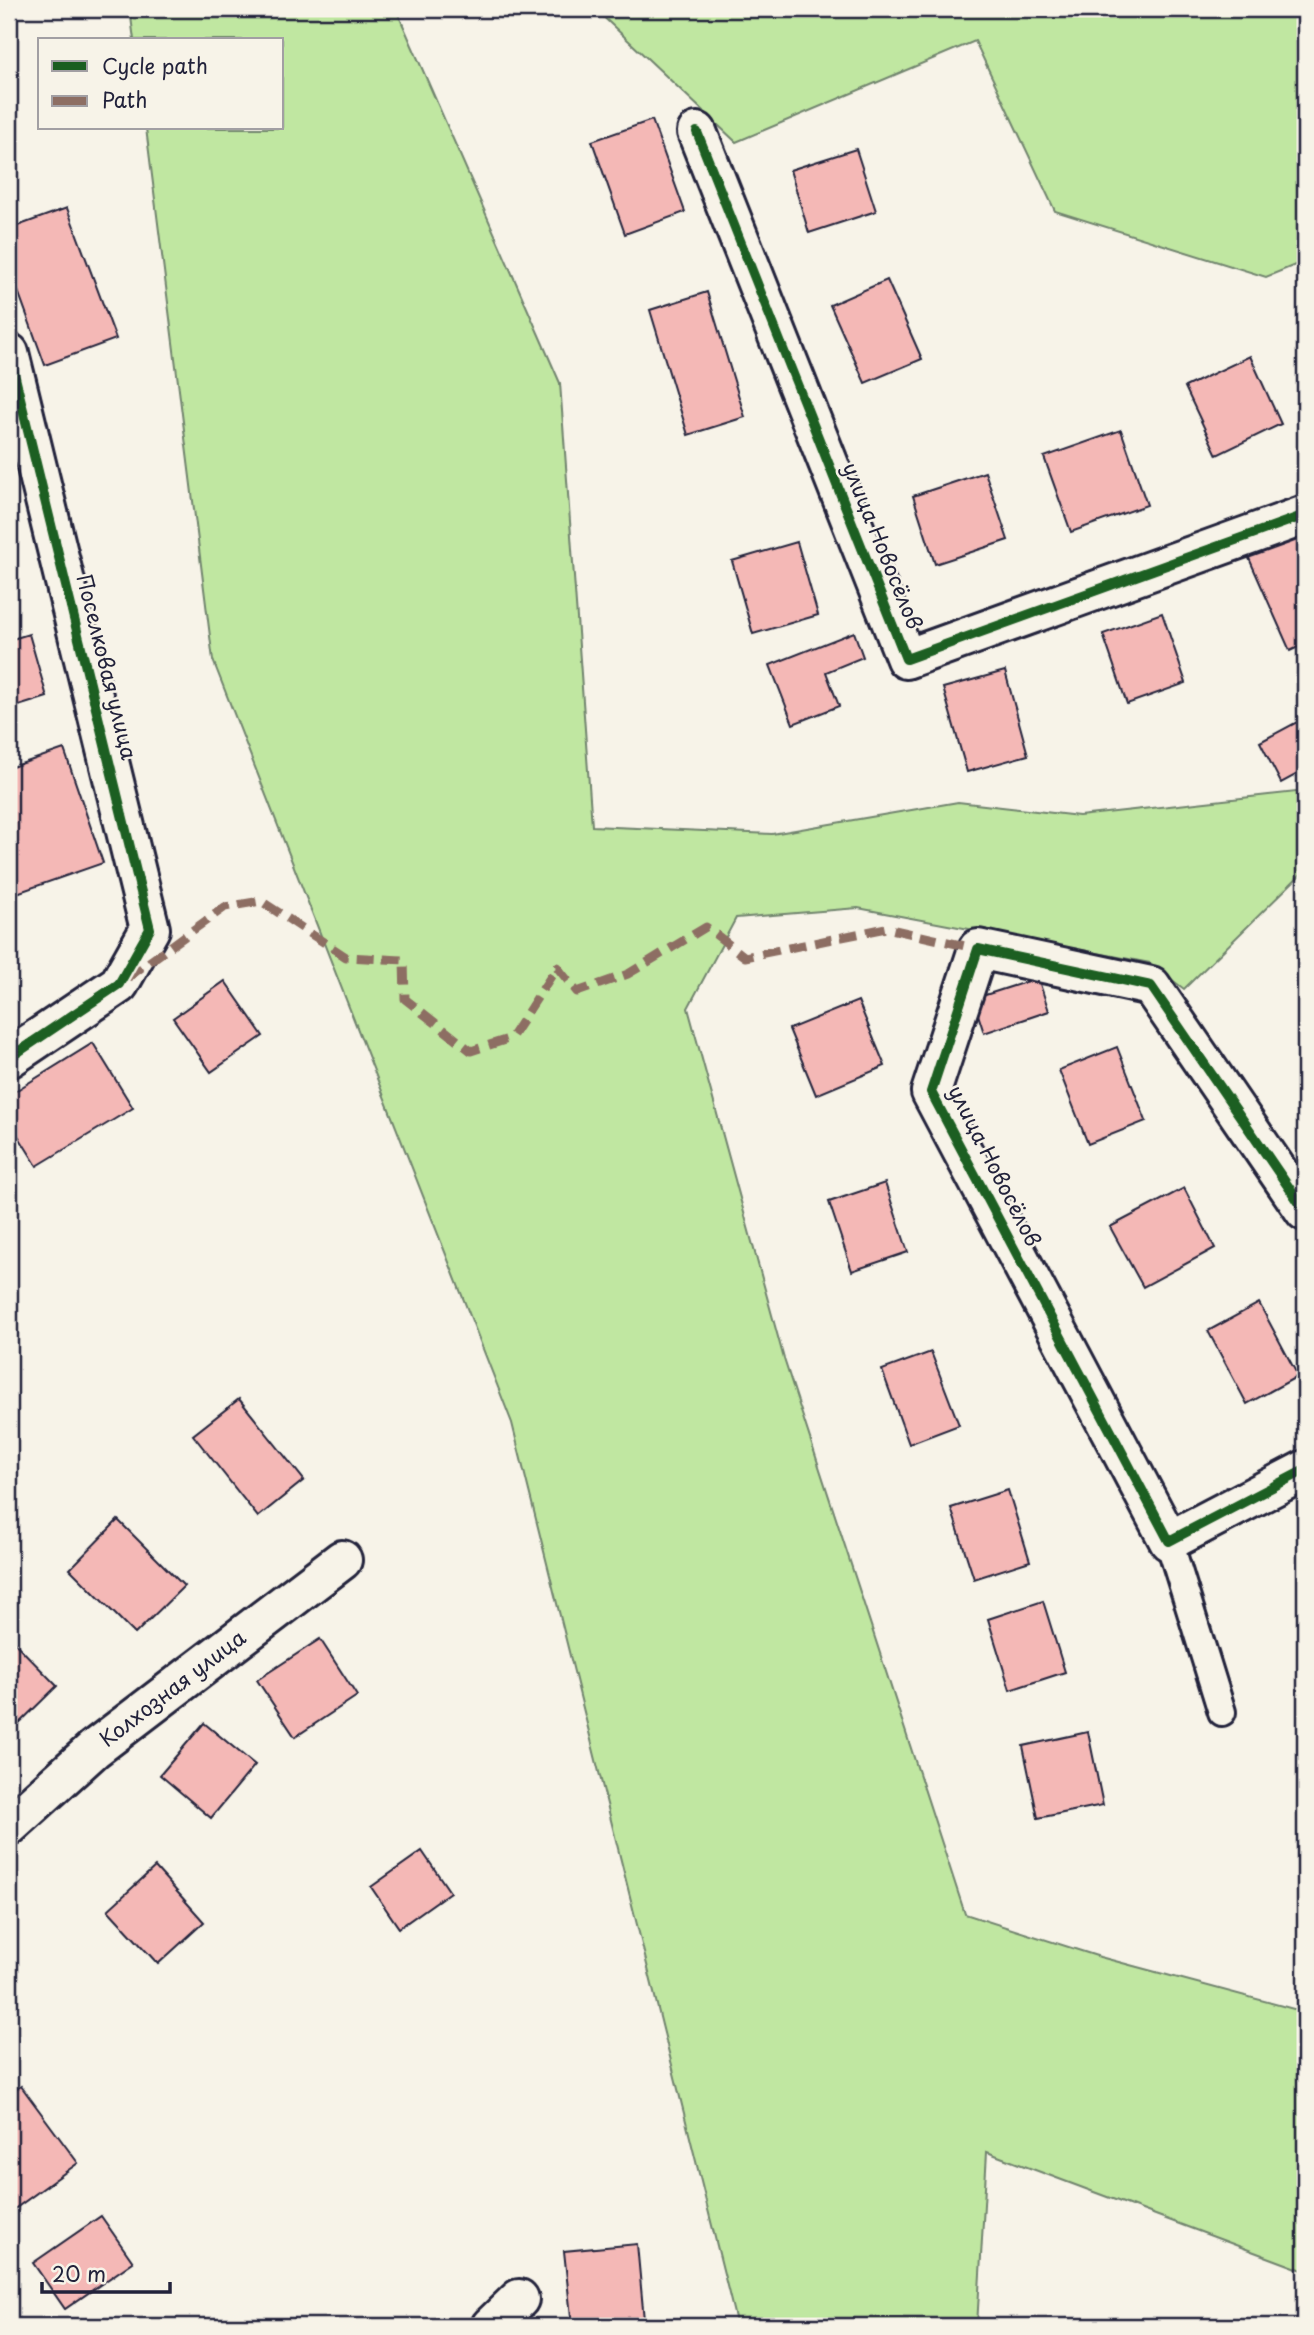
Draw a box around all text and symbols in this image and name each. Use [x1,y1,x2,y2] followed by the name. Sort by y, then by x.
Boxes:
[38,38,284,130] legend
[102,49,208,81] text: Cycle path
[102,83,147,115] text: Path
[836,457,932,634] street label: улица Новосёлов
[69,570,147,763] street label: Поселковая улица
[941,1079,1050,1251] street label: улица Новосёлов
[92,1620,252,1753] street label: Колхозная улица
[42,2251,170,2295] scale bar
[52,2257,106,2289] text: 20 m

